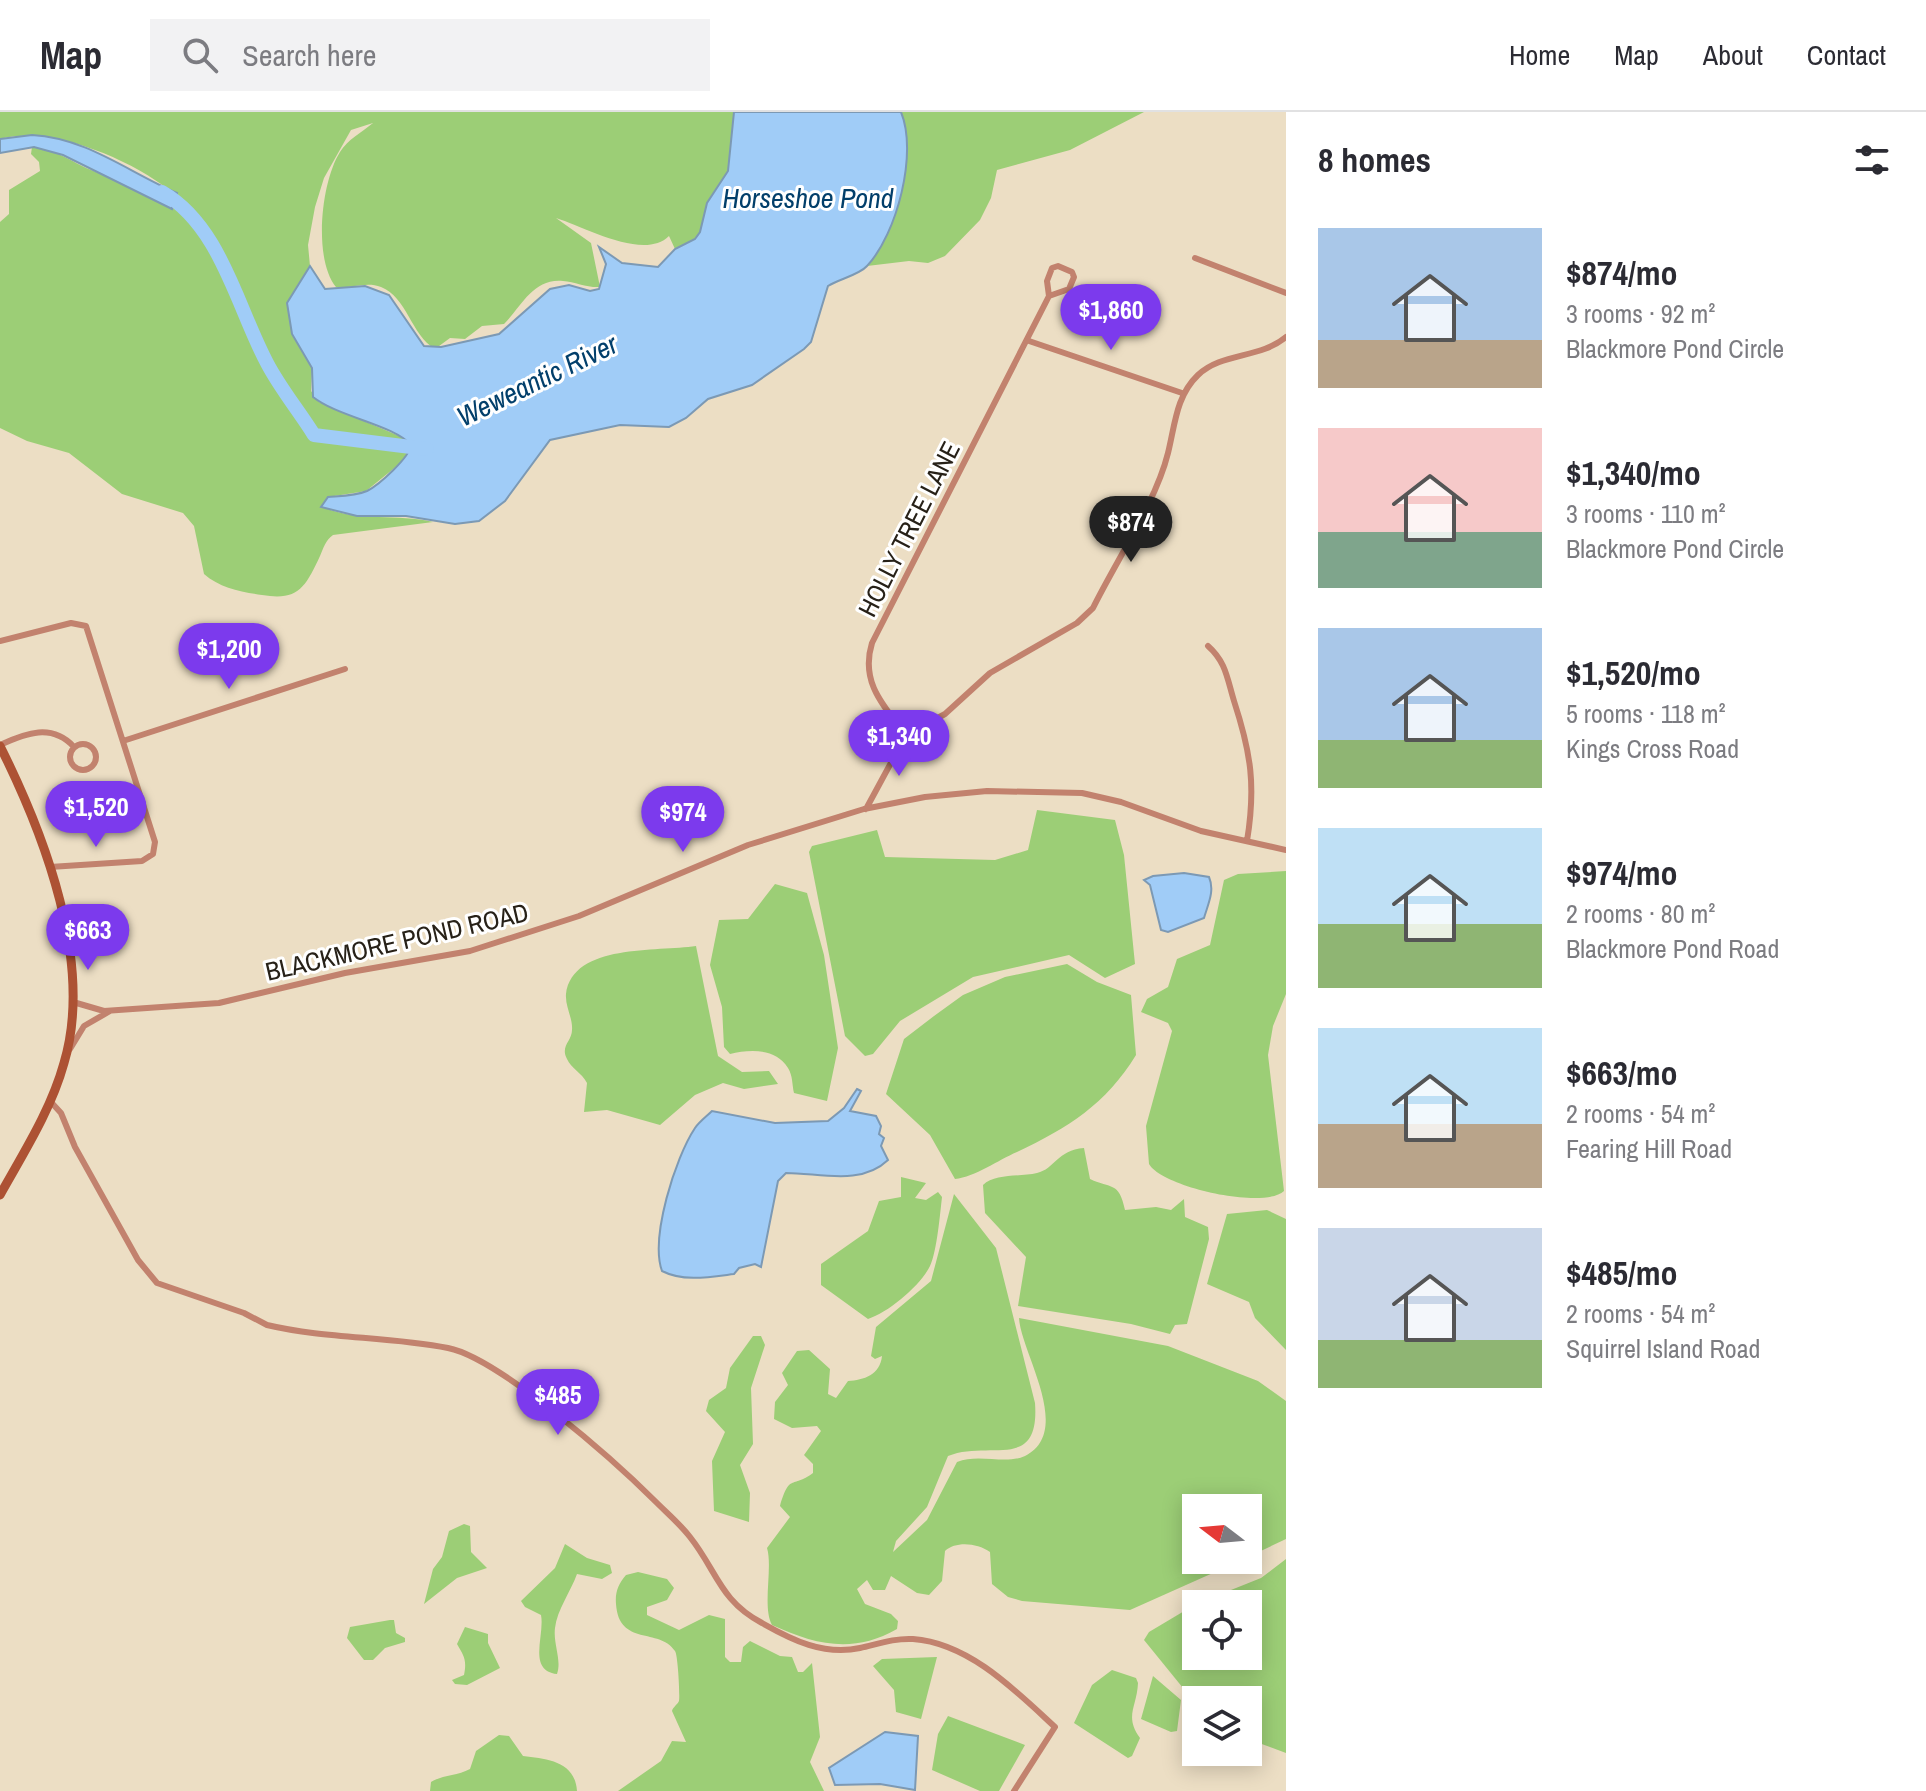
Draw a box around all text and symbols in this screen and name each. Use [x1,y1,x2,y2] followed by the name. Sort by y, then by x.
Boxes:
[150,19,710,91] search box
[40,30,102,81] text: Map
[178,33,222,77] icon: search
[242,35,376,75] text: Search here
[1509,36,1570,74] text: Home
[1614,36,1659,74] text: Map
[1703,36,1763,74] text: About
[1807,36,1886,74] text: Contact
[1318,137,1431,183] text: 8 homes
[1850,138,1894,182] icon: filters
[722,179,894,217] water label: Horseshoe Pond
[1566,250,1678,296] text: $874/mo
[1382,260,1478,356] icon: home
[1046,284,1176,352] pin: $1,860
[1078,292,1144,327] text: $1,860
[1566,296,1715,331] text: 3 rooms · 92 m²
[450,324,625,435] water label: Weweantic River
[1566,331,1784,366] text: Blackmore Pond Circle
[849,435,968,622] street label: HOLLY TREE LANE
[1566,450,1701,496] text: $1,340/mo
[1382,460,1478,556] icon: home
[1084,496,1178,564] pin: $874
[1566,496,1726,531] text: 3 rooms · 110 m²
[1107,504,1155,539] text: $874
[1566,531,1784,566] text: Blackmore Pond Circle
[164,623,294,691] pin: $1,200
[196,631,262,666] text: $1,200
[1566,650,1701,696] text: $1,520/mo
[1382,660,1478,756] icon: home
[1566,696,1726,731] text: 5 rooms · 118 m²
[834,710,964,778] pin: $1,340
[866,718,932,753] text: $1,340
[1566,731,1739,766] text: Kings Cross Road
[31,781,161,849] pin: $1,520
[636,786,730,854] pin: $974
[63,789,129,824] text: $1,520
[659,794,707,829] text: $974
[1566,850,1678,896] text: $974/mo
[1382,860,1478,956] icon: home
[262,894,532,989] street label: BLACKMORE POND ROAD
[1566,896,1715,931] text: 2 rooms · 80 m²
[41,904,135,972] pin: $663
[64,912,112,947] text: $663
[1566,931,1779,966] text: Blackmore Pond Road
[1566,1050,1678,1096] text: $663/mo
[1382,1060,1478,1156] icon: home
[1566,1096,1715,1131] text: 2 rooms · 54 m²
[1566,1131,1732,1166] text: Fearing Hill Road
[1566,1250,1678,1296] text: $485/mo
[1382,1260,1478,1356] icon: home
[1566,1296,1715,1331] text: 2 rooms · 54 m²
[1566,1331,1760,1366] text: Squirrel Island Road
[511,1369,605,1437] pin: $485
[534,1377,582,1412] text: $485
[1182,1494,1262,1574] north arrow
[1182,1494,1262,1766] map controls
[1182,1590,1262,1670] button: locate
[1182,1686,1262,1766] button: layers

